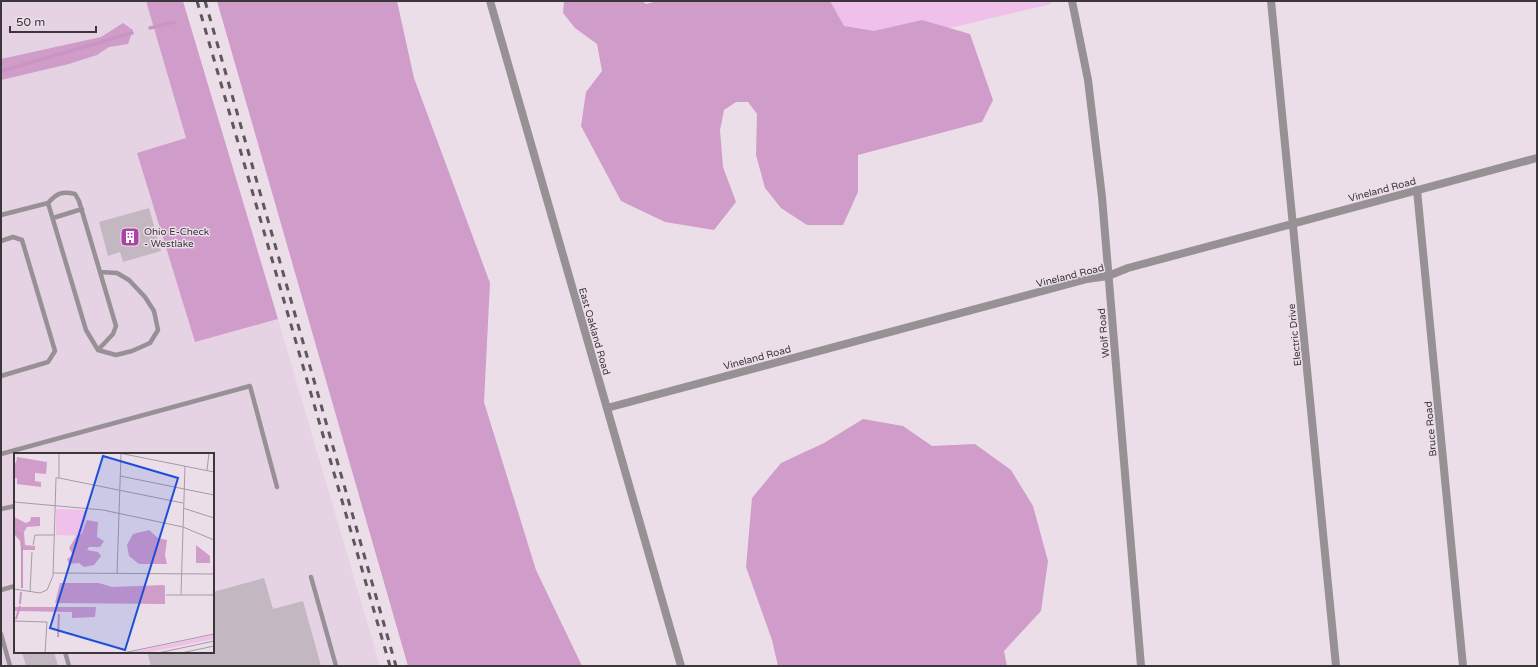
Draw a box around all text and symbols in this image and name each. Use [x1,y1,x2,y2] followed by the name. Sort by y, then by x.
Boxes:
[10,8,96,34] scale bar
[16,15,45,29] text: 50 m
[1347,175,1417,205] street label: Vineland Road
[119,226,141,248] building icon: Ohio E-Check - Westlake
[144,226,210,250] place label: Ohio E-Check - Westlake
[1035,262,1105,290] street label: Vineland Road
[576,286,612,376] street label: East Oakland Road
[1286,303,1304,367] street label: Electric Drive
[1096,308,1112,358] street label: Wolf Road
[722,343,792,373] street label: Vineland Road
[1423,401,1439,457] street label: Bruce Road
[14,453,214,653] inset map

